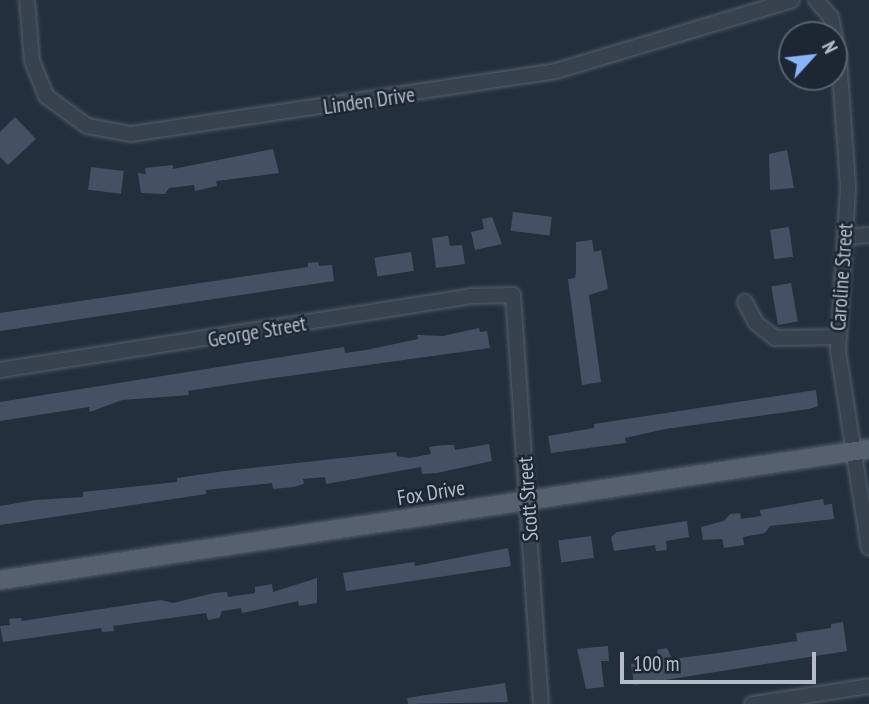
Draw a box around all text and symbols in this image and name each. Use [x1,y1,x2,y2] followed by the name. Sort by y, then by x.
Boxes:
[778,21,848,91] north arrow
[817,37,843,57] text: N
[322,82,416,120] street label: Linden Drive
[826,222,858,332] street label: Caroline Street
[206,311,308,353] street label: George Street
[512,456,544,542] street label: Scott Street
[395,475,467,511] street label: Fox Drive
[624,638,820,682] scale bar
[633,650,679,677] text: 100 m

